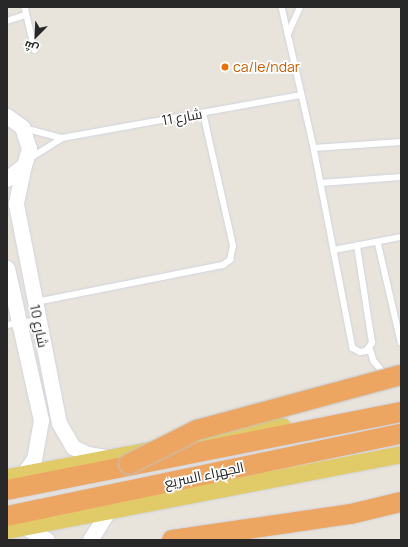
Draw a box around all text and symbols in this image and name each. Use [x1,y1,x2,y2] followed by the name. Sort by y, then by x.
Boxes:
[16,16,56,56] north arrow
[21,38,40,57] text: ش
[233,59,300,75] place label: ca/le/ndar
[220,62,230,72] marker: ca/le/ndar
[160,105,204,129] street label: شارع 11
[26,303,52,349] street label: شارع 10
[163,458,245,492] street label: الجهراء السريع

